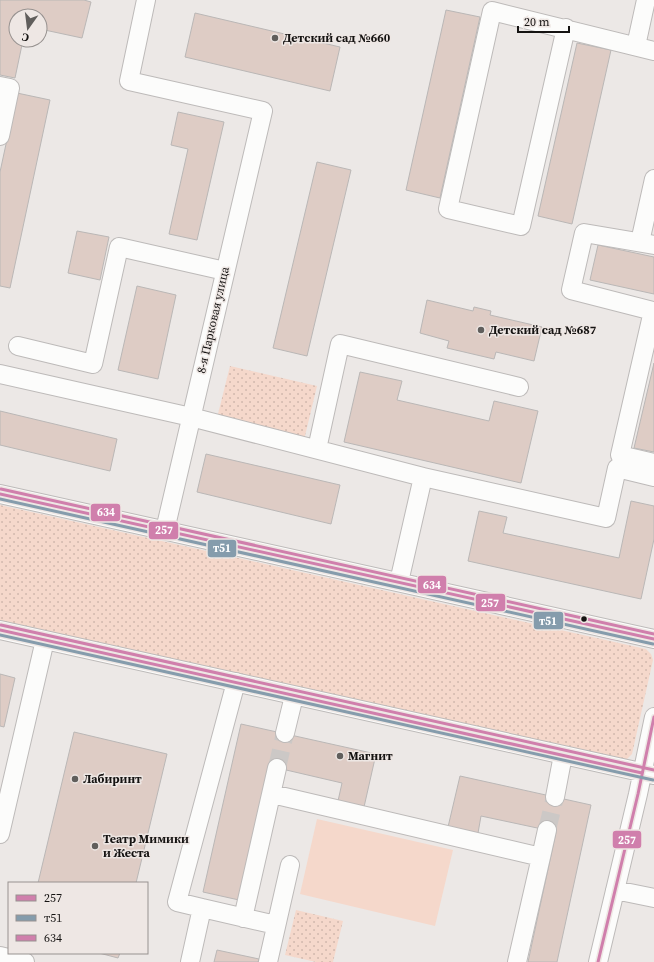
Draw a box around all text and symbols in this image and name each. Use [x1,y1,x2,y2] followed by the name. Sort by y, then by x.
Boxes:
[8,8,48,48] north arrow
[518,8,569,34] scale bar
[524,14,550,30] text: 20 m
[20,29,31,45] text: С
[283,30,391,46] place label: Детский сад №660
[270,33,280,43] marker: Детский сад №660
[193,264,233,375] street label: 8-я Парковая улица
[489,322,597,338] place label: Детский сад №687
[476,325,486,335] marker: Детский сад №687
[90,503,121,522] line badge: 634
[97,505,115,520] text: 634
[148,521,179,540] line badge: 257
[155,523,173,538] text: 257
[207,539,237,558] line badge: т51
[213,541,231,556] text: т51
[417,575,447,594] line badge: 634
[423,578,441,593] text: 634
[475,593,506,612] line badge: 257
[481,596,499,611] text: 257
[533,611,564,630] line badge: т51
[539,614,557,629] text: т51
[579,614,589,624] unlabelled marker
[348,748,393,764] place label: Магнит
[335,751,345,761] marker: Магнит
[83,771,142,787] place label: Лабиринт
[70,774,80,784] marker: Лабиринт
[612,830,642,849] line badge: 257
[103,831,189,861] place label: Театр Мимики и Жеста
[618,833,636,848] text: 257
[90,841,100,851] marker: Театр Мимики и Жеста
[8,882,148,954] legend
[44,890,62,906] text: 257
[44,910,62,926] text: т51
[44,930,62,946] text: 634

